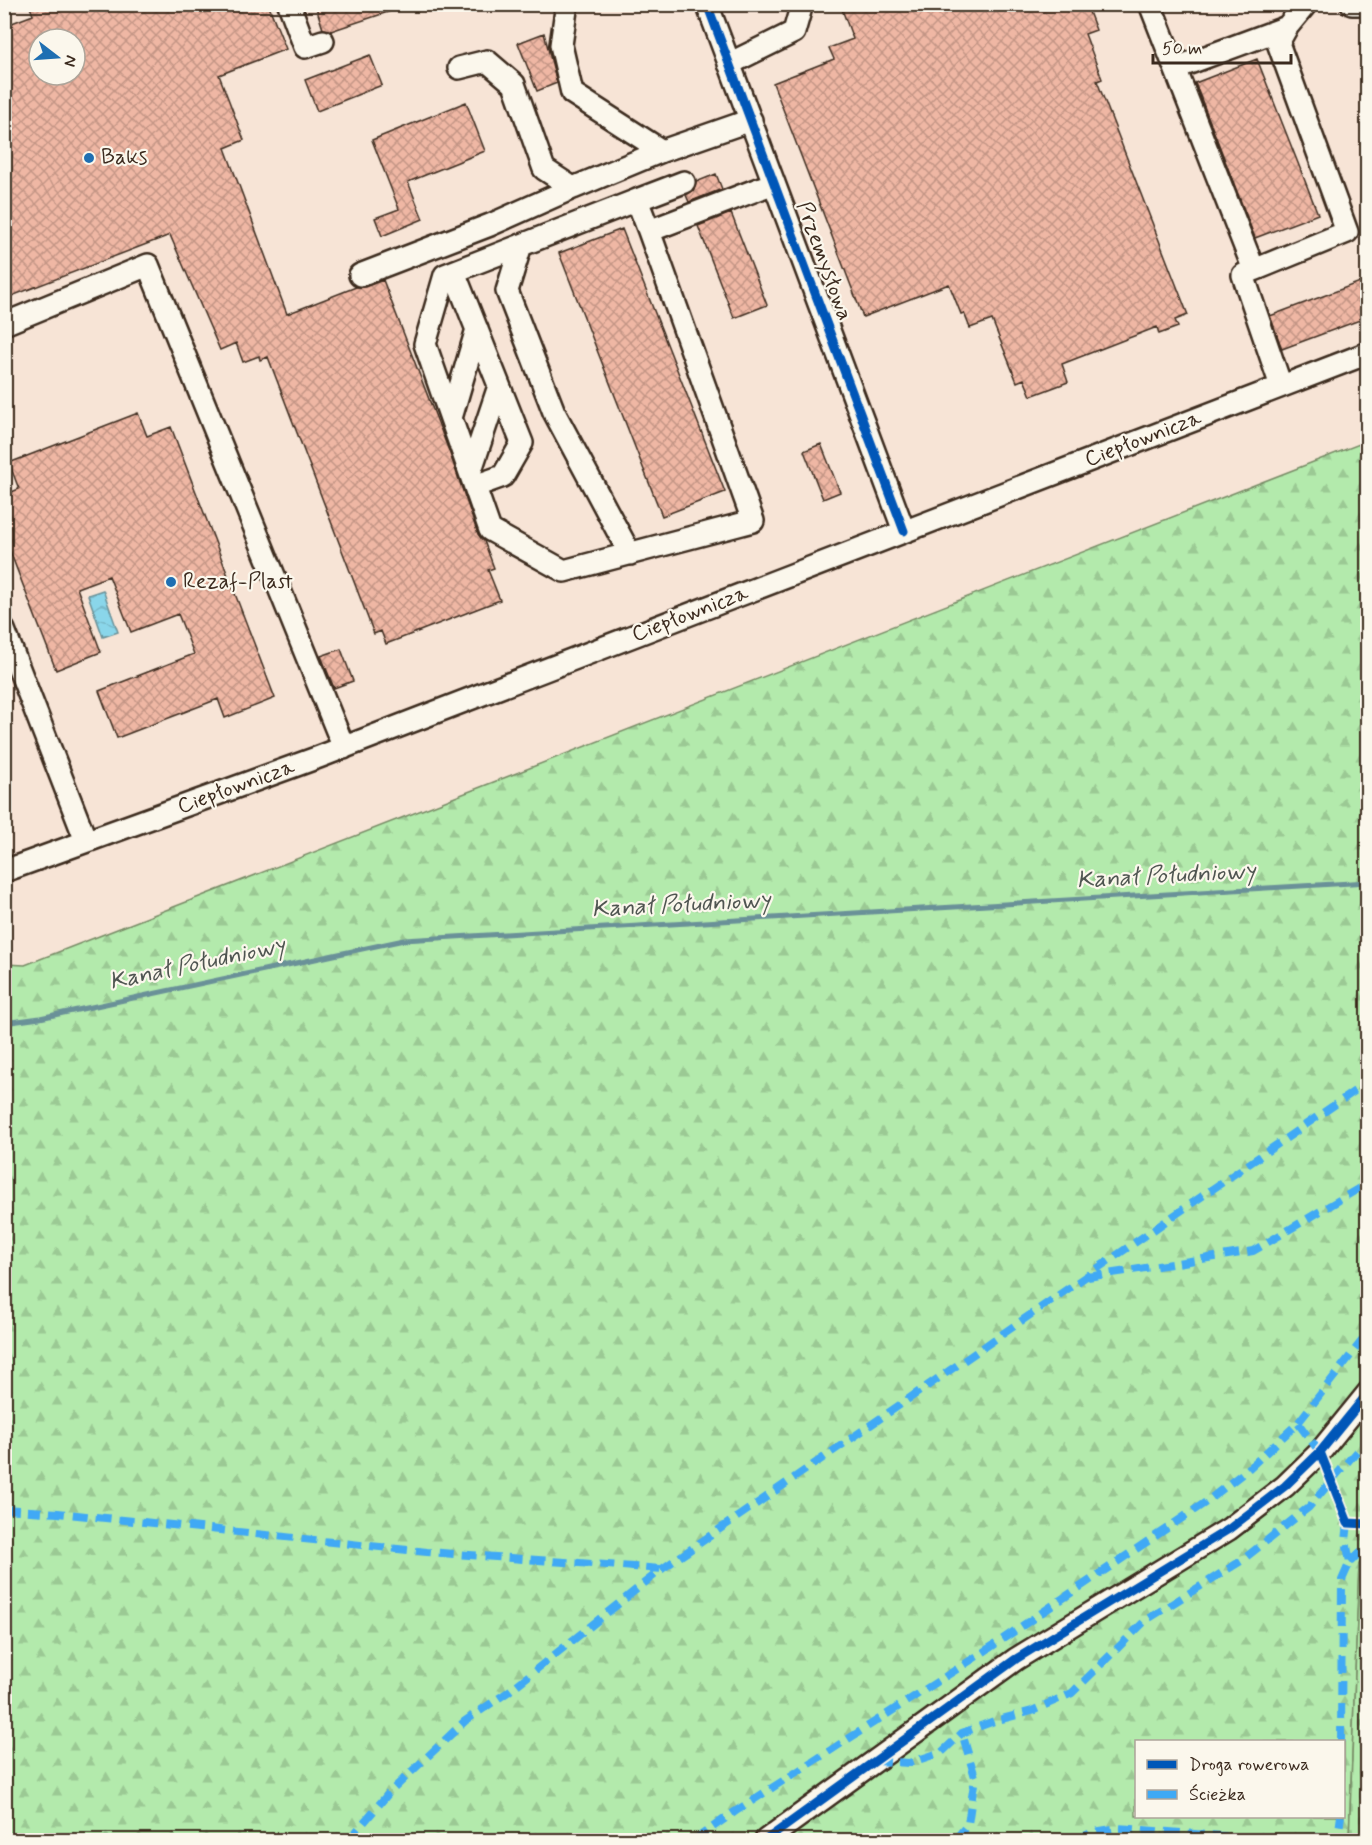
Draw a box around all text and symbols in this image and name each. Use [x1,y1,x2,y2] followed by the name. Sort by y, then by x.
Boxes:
[27,27,87,87] north arrow
[1153,27,1291,65] scale bar
[1162,37,1202,61] text: 50 m
[58,53,82,69] text: N
[101,144,148,172] place label: Baks
[82,151,96,165] marker: Baks
[790,198,858,324] street label: Przemysłowa
[1081,404,1206,474] street label: Ciepłownicza
[183,568,293,596] place label: Rezaf-Plast
[164,575,178,589] marker: Rezaf-Plast
[628,579,753,649] street label: Ciepłownicza
[174,753,299,821] street label: Ciepłownicza
[1076,856,1258,896] water label: Kanał Południowy
[591,885,773,925] water label: Kanał Południowy
[106,930,289,998] water label: Kanał Południowy
[1135,1740,1345,1818] legend
[1189,1753,1309,1777] text: Droga rowerowa
[1189,1783,1246,1807] text: Ścieżka

